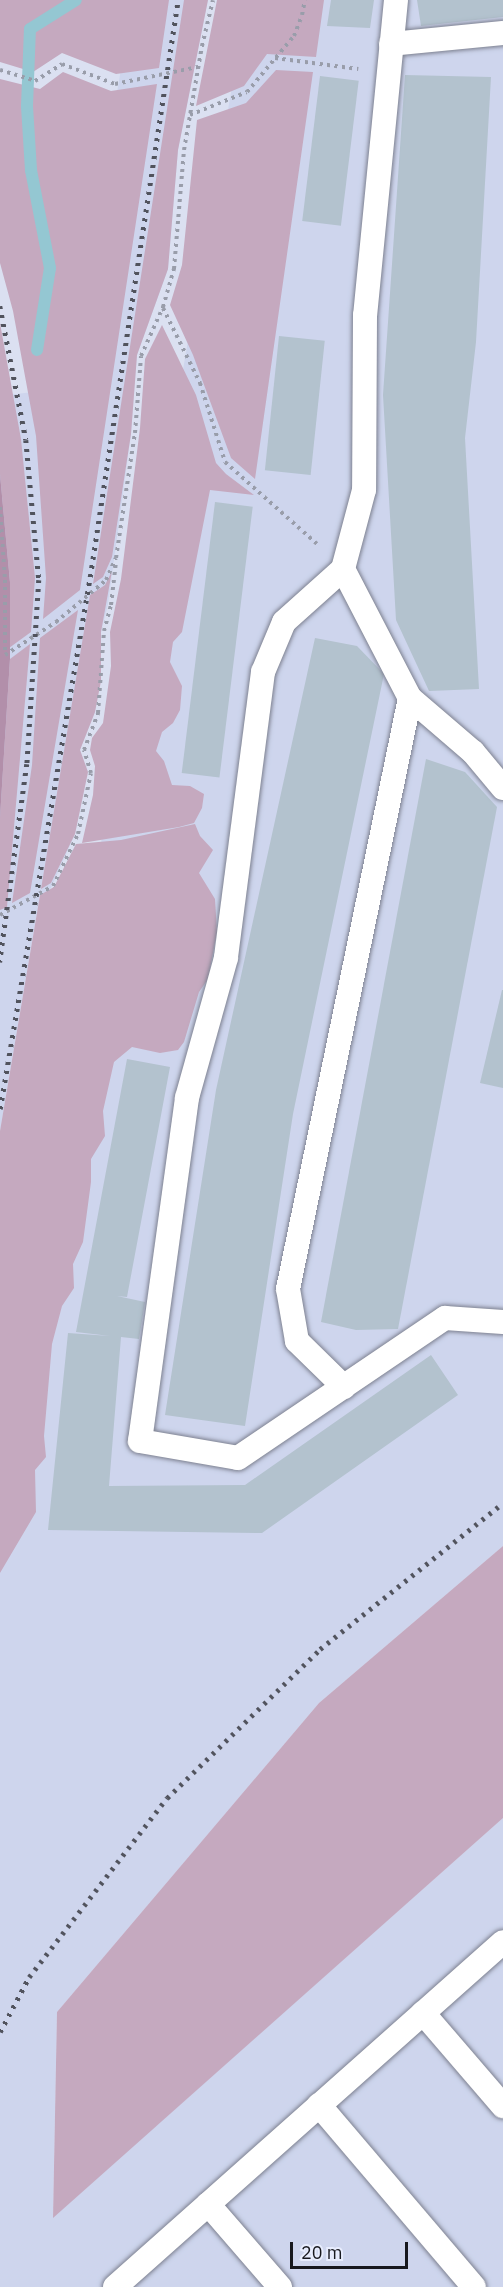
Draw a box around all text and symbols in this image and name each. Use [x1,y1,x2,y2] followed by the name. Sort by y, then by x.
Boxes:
[293,2230,412,2268] scale bar
[301,2241,343,2264] text: 20 m

